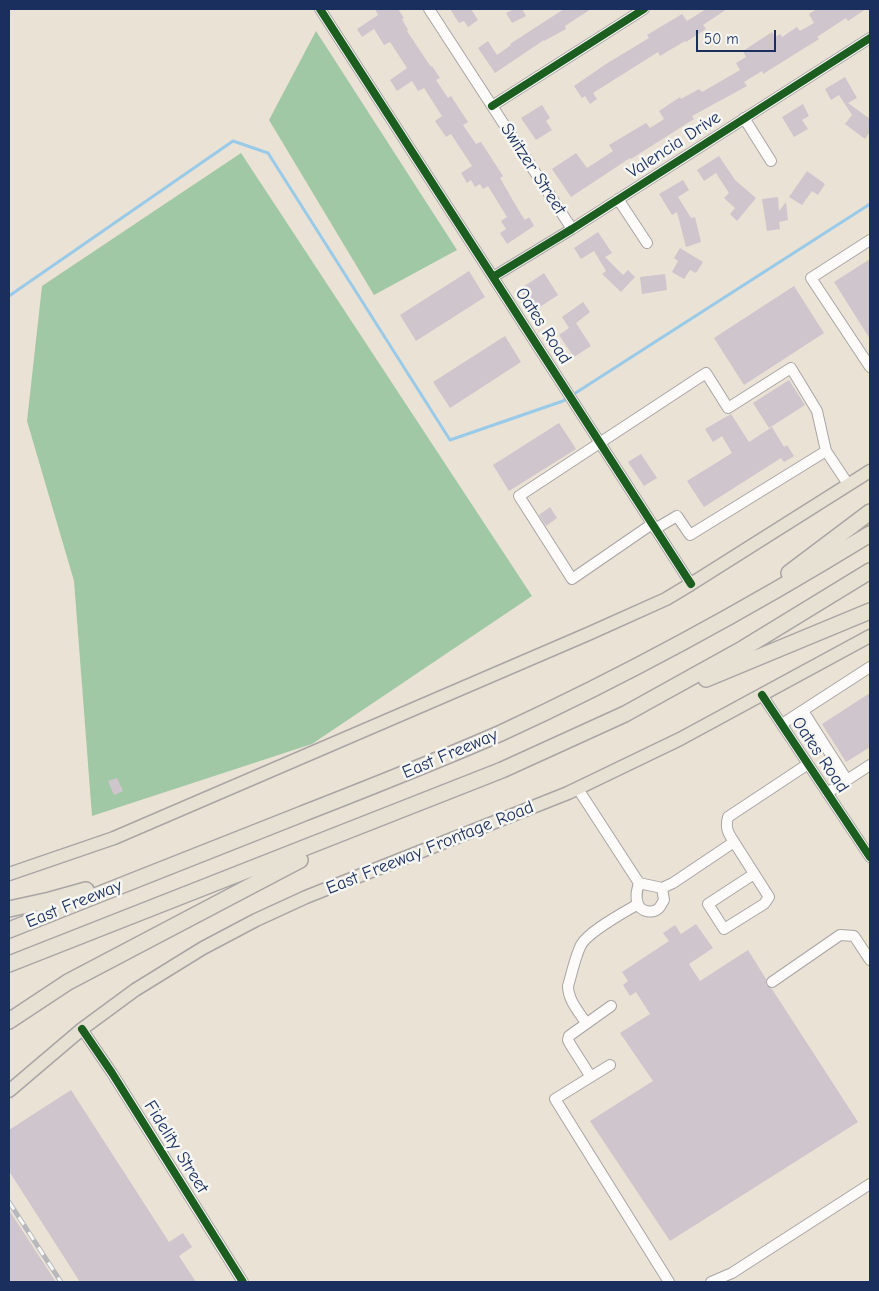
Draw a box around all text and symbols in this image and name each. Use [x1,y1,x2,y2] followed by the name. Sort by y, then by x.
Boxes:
[699,20,779,52] scale bar
[704,30,739,48] text: 50 m
[623,107,725,183] street label: Valencia Drive
[495,119,571,219] street label: Switzer Street
[510,284,576,368] street label: Oates Road
[787,713,853,797] street label: Oates Road
[399,724,501,784] street label: East Freeway
[323,796,537,900] street label: East Freeway Frontage Road
[23,875,125,933] street label: East Freeway
[139,1097,213,1197] street label: Fidelity Street

